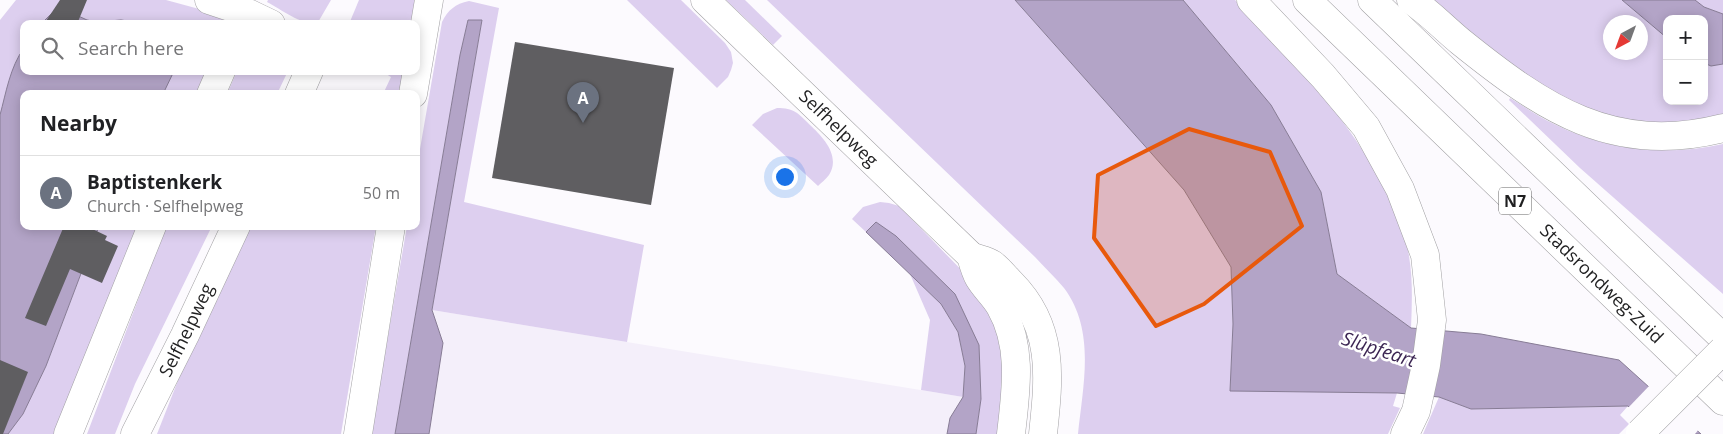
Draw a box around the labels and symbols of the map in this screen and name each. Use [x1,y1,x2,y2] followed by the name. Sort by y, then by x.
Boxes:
[1603,15,1648,60] north arrow
[567,82,599,123] pin: A
[794,84,884,171] street label: Selfhelpweg
[772,164,798,190] your location
[1499,188,1531,215] road number: N7
[1535,218,1669,348] street label: Stadsrondweg-Zuid
[153,279,219,381] street label: Selfhelpweg
[1339,325,1420,373] water label: Slûpfeart

